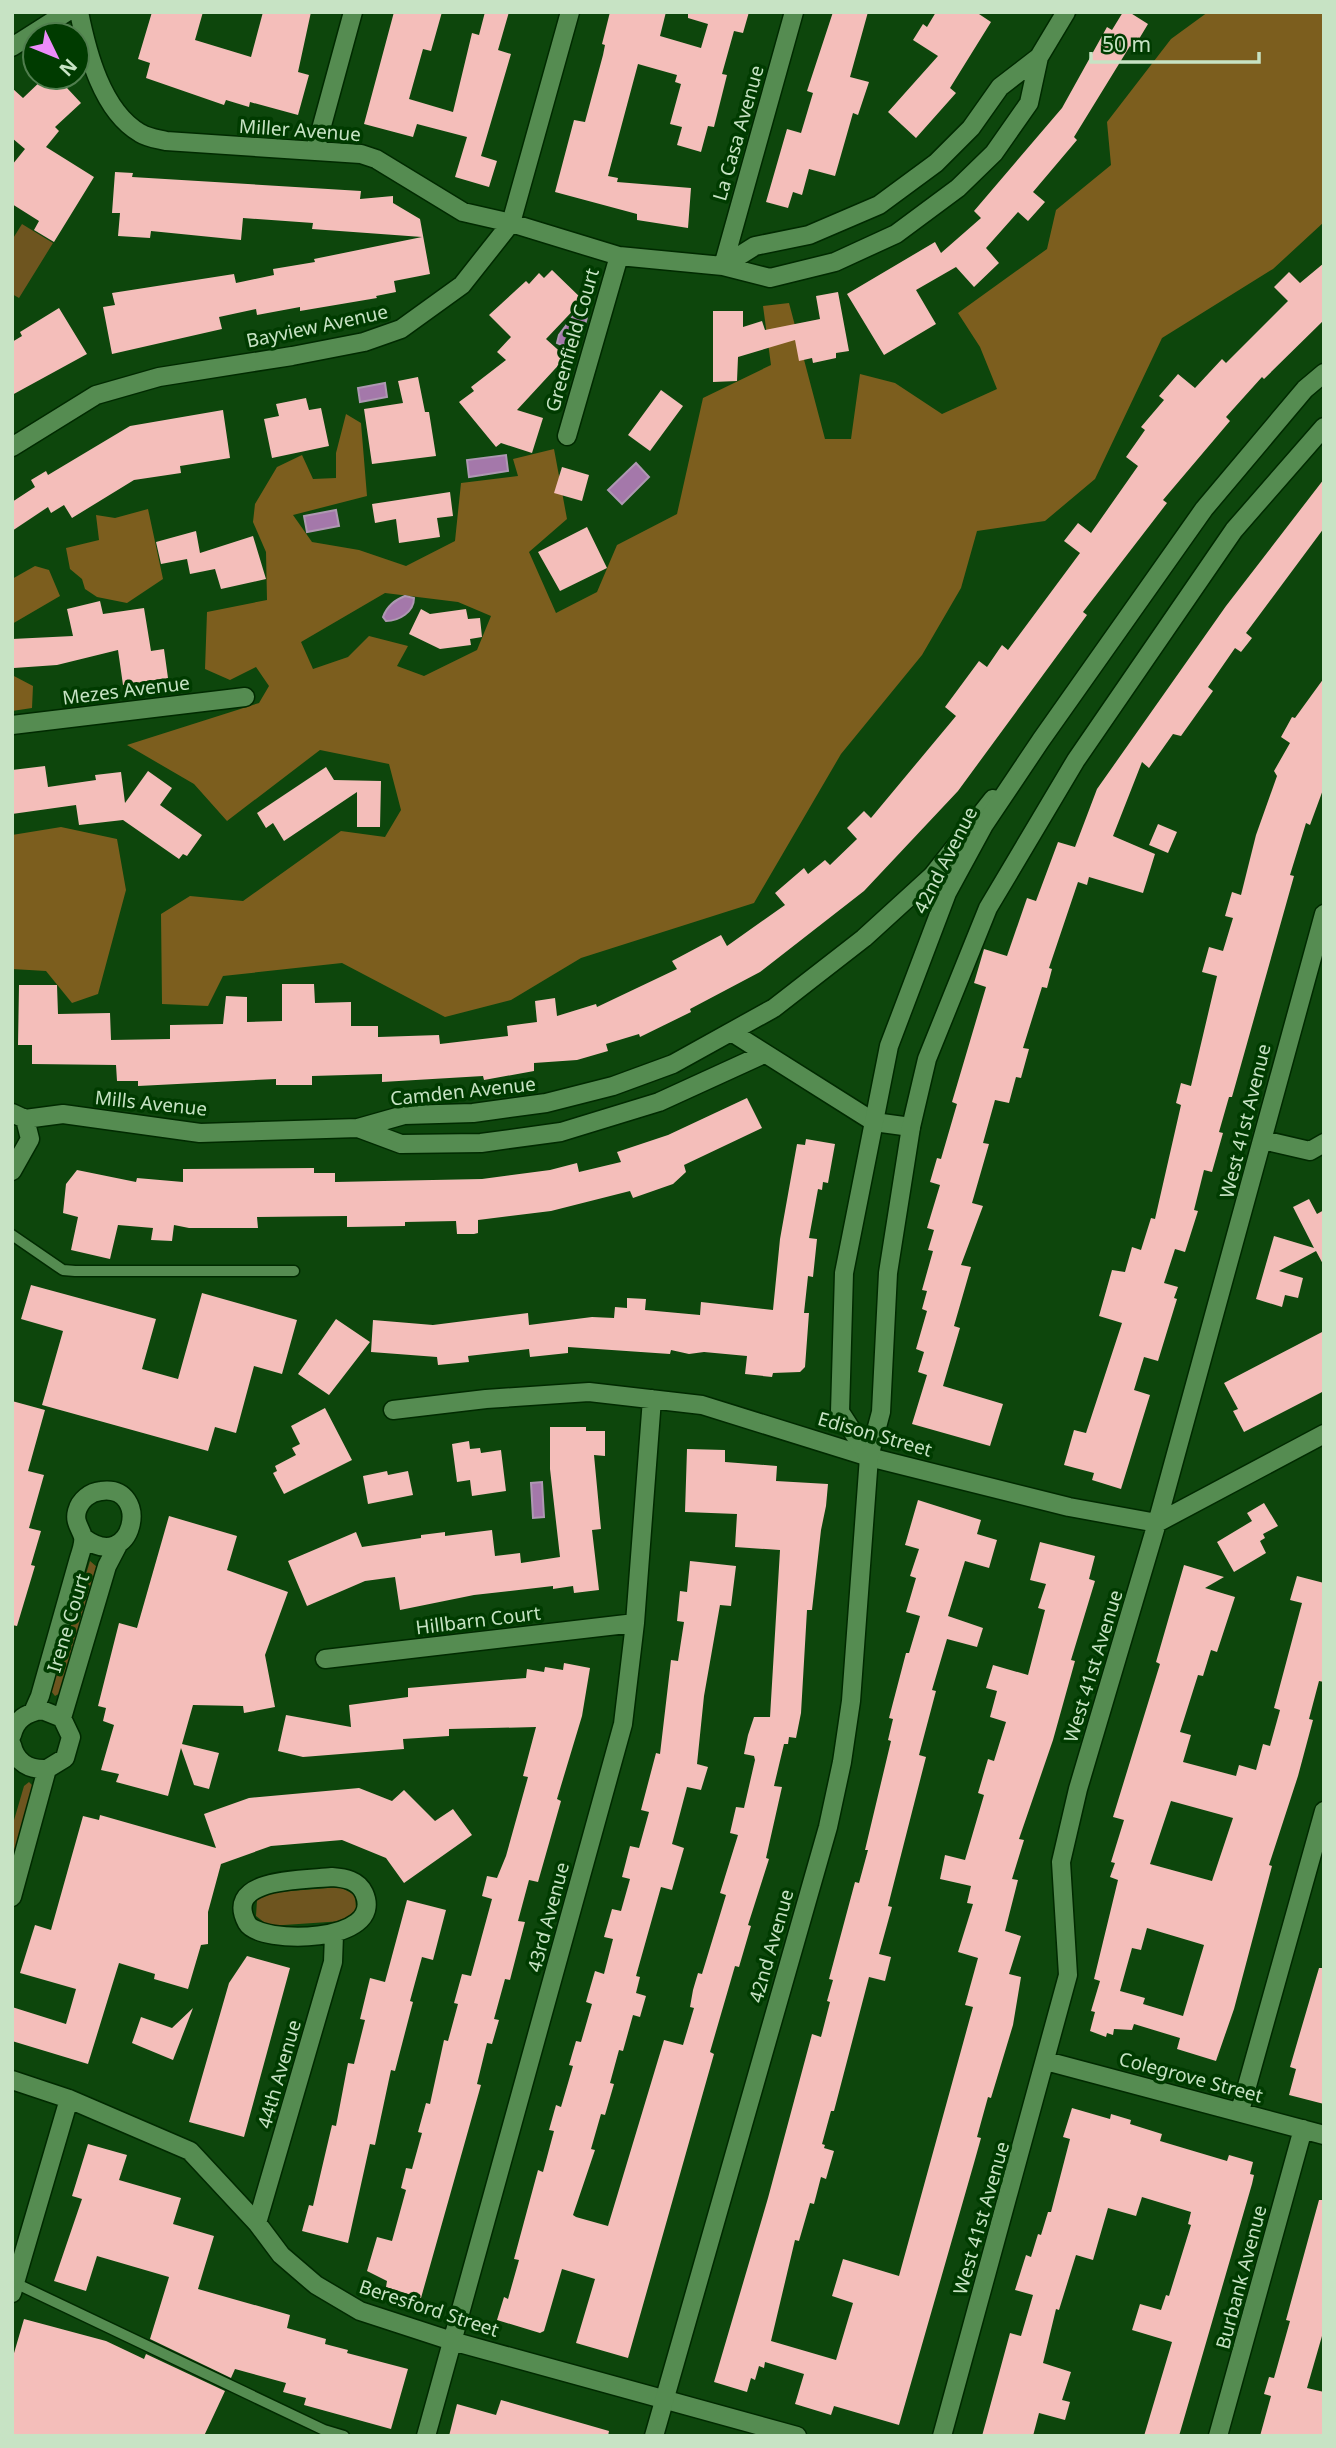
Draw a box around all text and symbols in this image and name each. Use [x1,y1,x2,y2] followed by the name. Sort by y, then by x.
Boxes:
[21,21,91,91] north arrow
[1091,21,1259,65] scale bar
[1102,30,1151,58] text: 50 m
[54,53,83,82] text: N
[706,62,770,204] street label: La Casa Avenue
[238,113,362,147] street label: Miller Avenue
[539,265,605,415] street label: Greenfield Court
[244,298,390,354] street label: Bayview Avenue
[61,669,191,711] street label: Mezes Avenue
[907,802,983,918] street label: 42nd Avenue
[1213,1041,1277,1201] street label: West 41st Avenue
[389,1070,537,1112] street label: Camden Avenue
[94,1084,208,1122] street label: Mills Avenue
[815,1405,935,1463] street label: Edison Street
[41,1570,95,1676] street label: Irene Court
[1057,1587,1129,1745] street label: West 41st Avenue
[414,1599,542,1641] street label: Hillbarn Court
[521,1859,575,1975] street label: 43rd Avenue
[742,1886,800,2006] street label: 42nd Avenue
[251,2017,307,2131] street label: 44th Avenue
[1116,2045,1266,2109] street label: Colegrove Street
[947,2138,1015,2298] street label: West 41st Avenue
[1209,2202,1273,2352] street label: Burbank Avenue
[356,2273,502,2343] street label: Beresford Street

